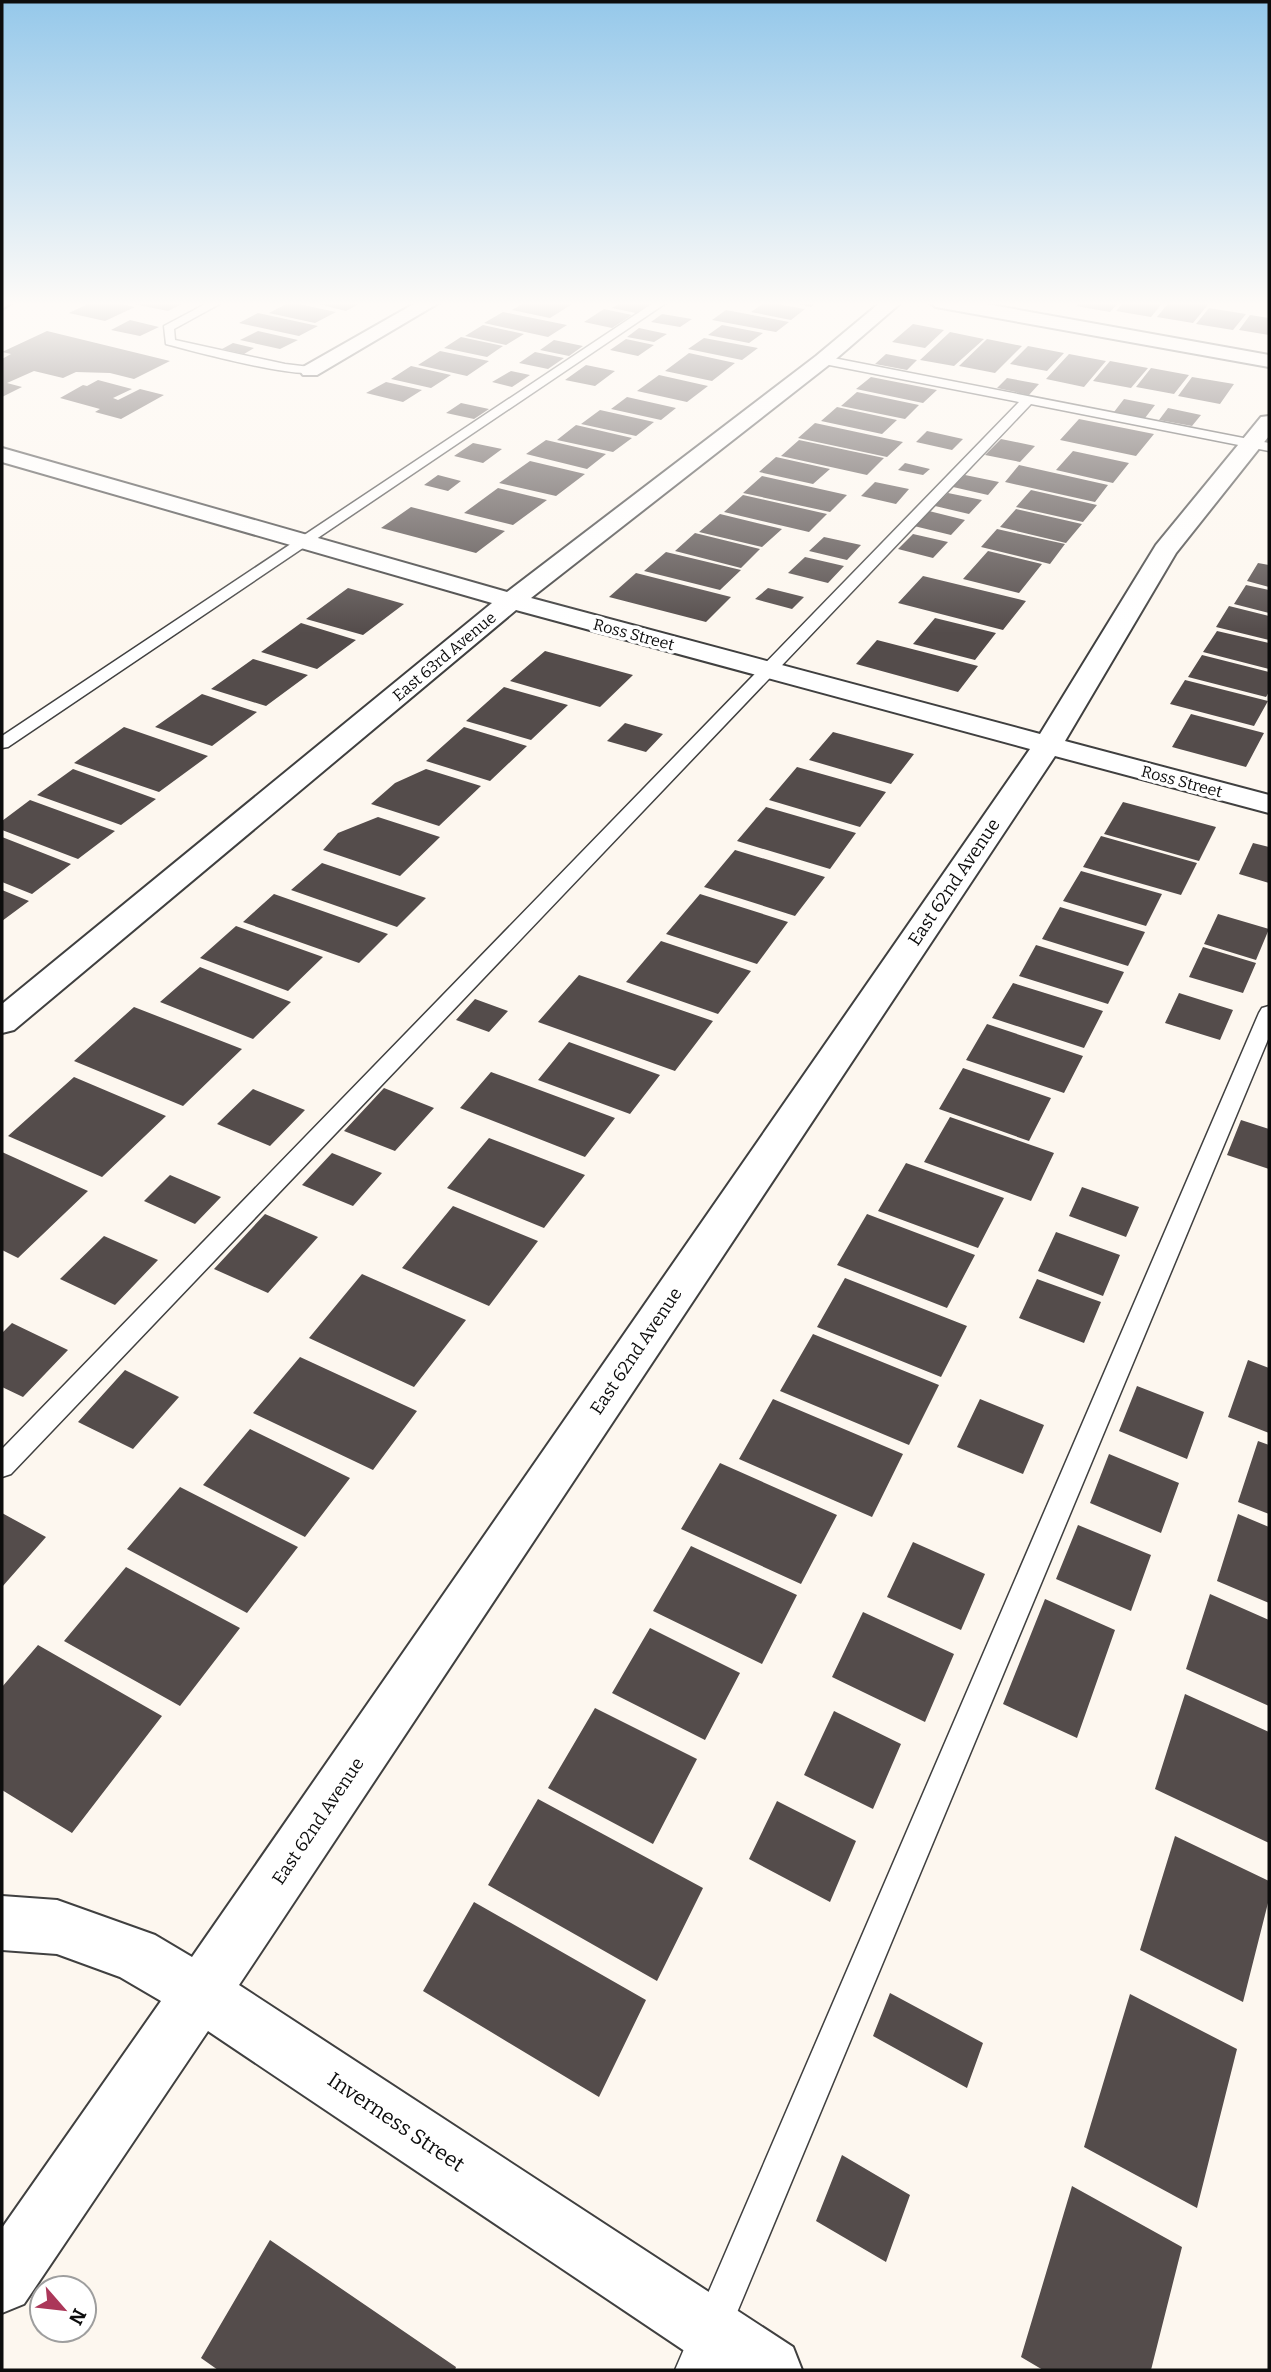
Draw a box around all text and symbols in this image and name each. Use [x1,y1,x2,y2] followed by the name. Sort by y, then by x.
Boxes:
[389,608,500,705] street label: East 63rd Avenue
[591,615,677,654] street label: Ross Street
[1139,762,1225,801] street label: Ross Street
[903,814,1005,950] street label: East 62nd Avenue
[585,1283,687,1419] street label: East 62nd Avenue
[267,1753,369,1889] street label: East 62nd Avenue
[323,2067,470,2178] street label: Inverness Street
[28,2274,98,2344] north arrow
[64,2305,91,2329] text: N

